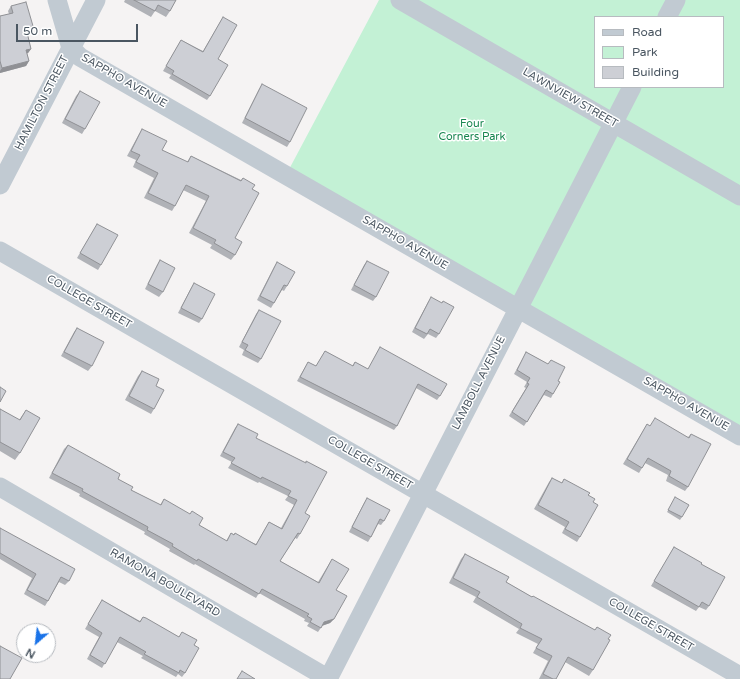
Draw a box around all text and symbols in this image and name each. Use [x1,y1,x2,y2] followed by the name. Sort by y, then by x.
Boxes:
[18,16,140,42] scale bar
[594,16,724,88] legend
[23,24,52,38] text: 50 m
[632,25,662,39] text: Road
[632,45,658,59] text: Park
[79,51,169,111] street label: SAPPHO AVENUE
[12,53,72,153] street label: HAMILTON STREET
[520,65,620,131] street label: LAWNVIEW STREET
[632,65,679,79] text: Building
[438,117,506,143] park label: Four Corners Park
[360,213,450,273] street label: SAPPHO AVENUE
[44,272,134,332] street label: COLLEGE STREET
[450,334,508,432] street label: LAMBOLL AVENUE
[641,374,731,434] street label: SAPPHO AVENUE
[325,433,415,493] street label: COLLEGE STREET
[107,546,223,620] street label: RAMONA BOULEVARD
[606,595,696,655] street label: COLLEGE STREET
[16,623,56,663] north arrow
[24,645,38,661] text: N

